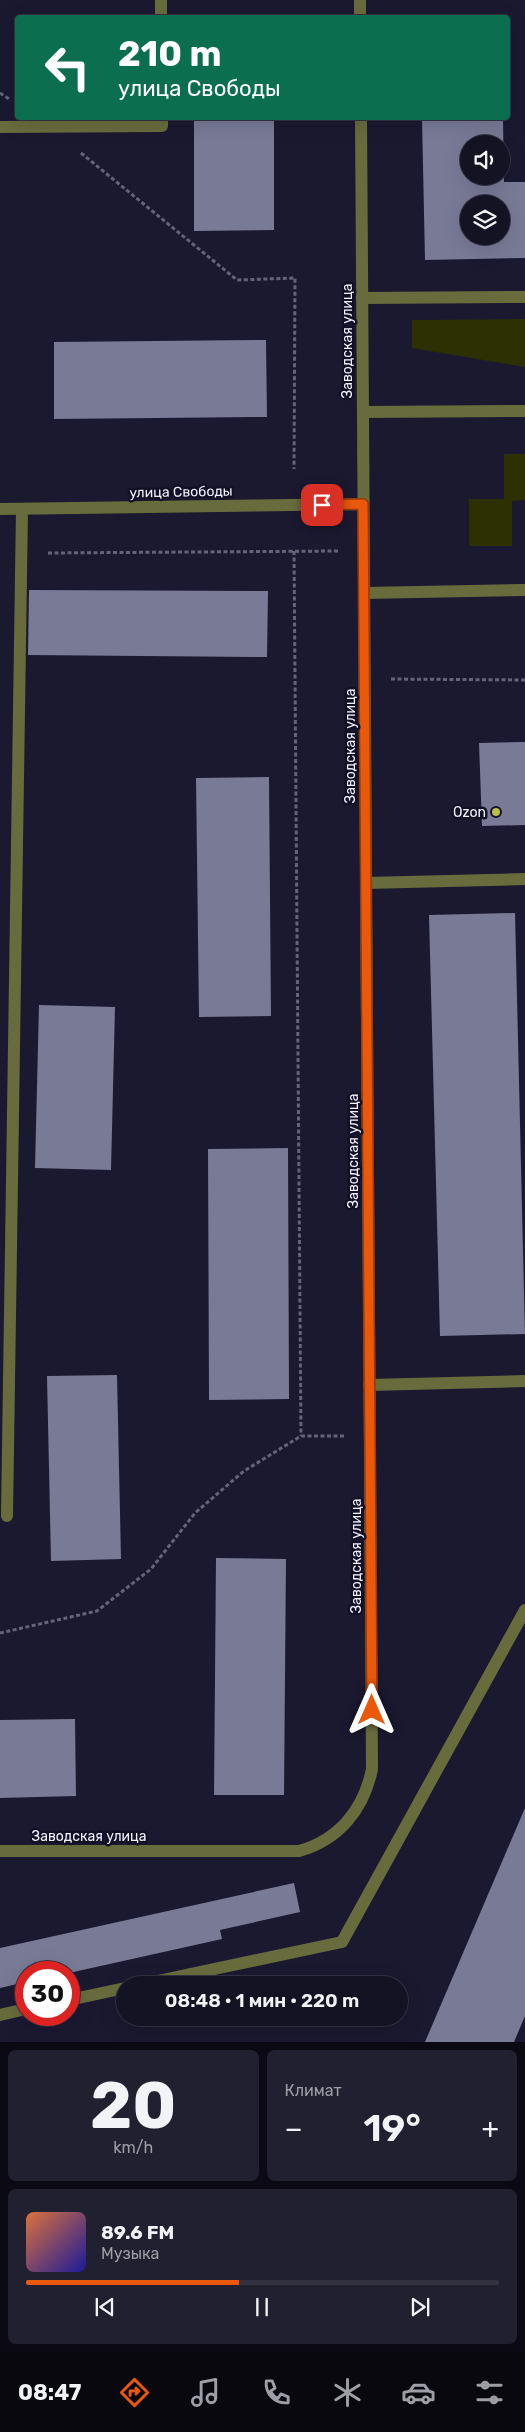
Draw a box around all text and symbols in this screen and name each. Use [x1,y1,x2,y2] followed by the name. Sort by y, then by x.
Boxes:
[118,33,221,75] text: 210 m
[35,35,100,100] icon: left
[118,75,280,102] text: улица Свободы
[460,135,510,245] map controls
[460,135,510,185] button: sound
[460,195,510,245] button: layers
[339,284,356,399] street label: Заводская улица
[129,483,233,501] street label: улица Свободы
[301,484,343,526] pin
[308,491,336,519] icon: arrive
[342,689,359,804] street label: Заводская улица
[453,804,486,821] place label: Ozon
[490,806,502,818] marker: Ozon
[345,1094,362,1209] street label: Заводская улица
[348,1499,365,1614] street label: Заводская улица
[345,1683,397,1735] position arrow
[32,1828,147,1845] street label: Заводская улица
[15,1961,80,2026] speed limit sign: 30
[165,1989,359,2012] text: 08:48 · 1 мин · 220 m
[90,2067,176,2144] text: 20
[285,2081,342,2100] text: Климат
[363,2105,421,2151] text: 19°
[285,2112,303,2145] text: −
[482,2112,499,2145] text: +
[113,2138,153,2157] text: km/h
[101,2221,174,2244] text: 89.6 FM
[101,2244,159,2263] text: Музыка
[91,2293,119,2321] icon: previous
[248,2293,276,2321] icon: pause
[406,2293,434,2321] icon: next
[117,2375,152,2410] icon: directions
[188,2375,223,2410] icon: music
[259,2375,294,2410] icon: phone
[330,2375,365,2410] icon: climate
[401,2375,436,2410] icon: car
[472,2375,507,2410] icon: filters
[18,2379,81,2406] text: 08:47

